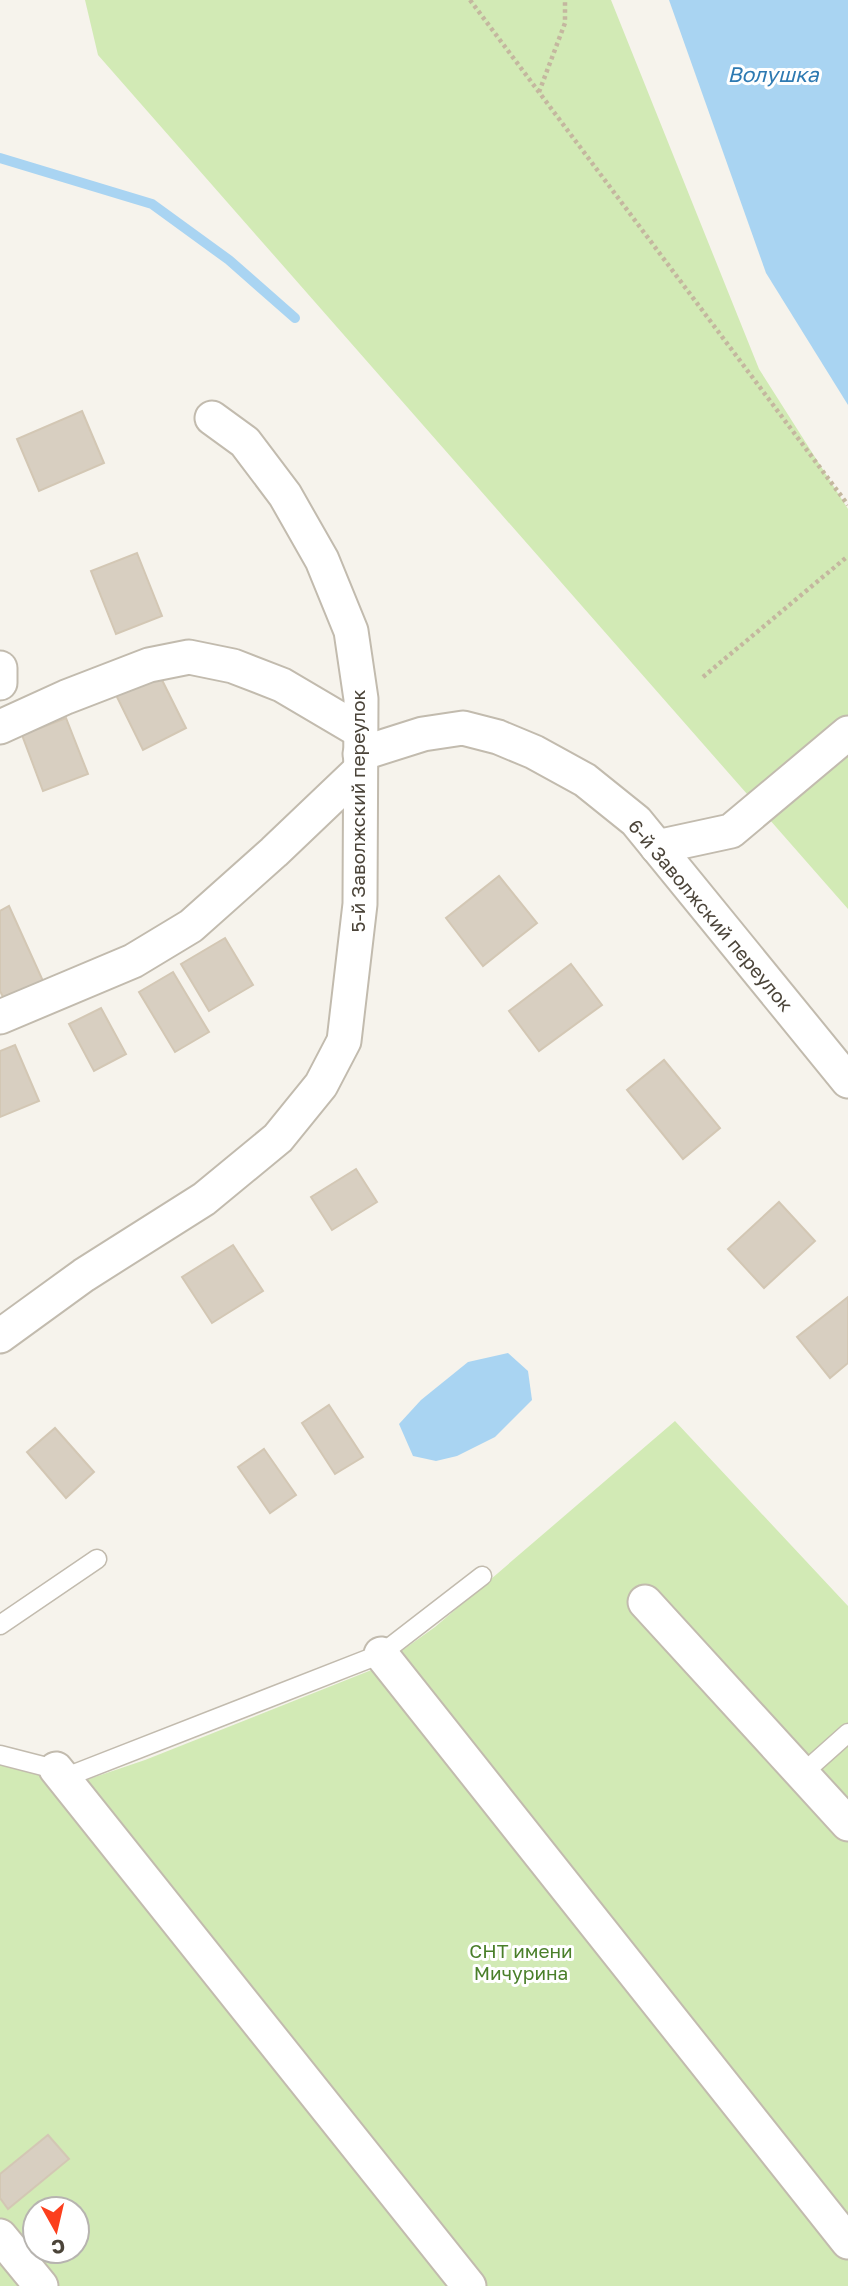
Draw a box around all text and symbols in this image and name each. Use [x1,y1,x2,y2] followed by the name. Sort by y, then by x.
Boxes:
[727,61,820,87] water label: Волушка
[346,689,369,933] street label: 5-й Заволжский переулок
[624,814,798,1016] street label: 6-й Заволжский переулок
[469,1939,573,1984] park label: СНТ имени Мичурина
[21,2195,91,2265] north arrow
[50,2235,67,2260] text: С

